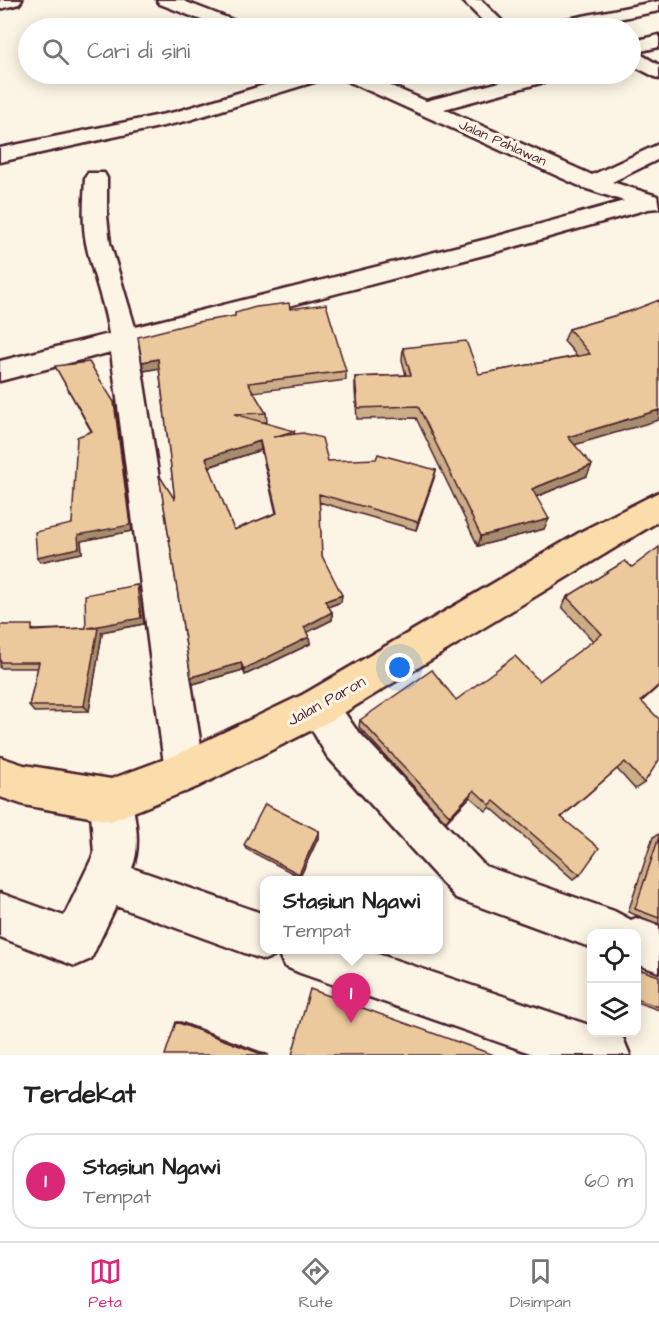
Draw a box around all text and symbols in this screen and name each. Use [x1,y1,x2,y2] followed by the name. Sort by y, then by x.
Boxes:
[18,18,641,84] search box
[39,35,72,68] icon: search
[87,36,190,67] text: Cari di sini
[455,115,550,171] street label: Jalan Pahlawan
[385,653,414,682] your location
[284,670,369,731] street label: Jalan Paron
[260,876,443,954] popup
[283,886,420,917] text: Stasiun Ngawi
[283,917,351,945] text: Tempat
[587,929,641,1037] map controls
[587,929,641,983] button: locate
[332,974,370,1023] pin: 1
[587,983,641,1037] button: layers
[24,1076,136,1112] text: Terdekat
[83,1152,220,1183] text: Stasiun Ngawi
[44,1167,47,1195] text: 1
[584,1167,633,1195] text: 60 m
[83,1183,151,1211] text: Tempat
[88,1255,122,1313] tab: Peta
[299,1255,333,1313] tab: Rute
[510,1255,571,1313] tab: Disimpan

